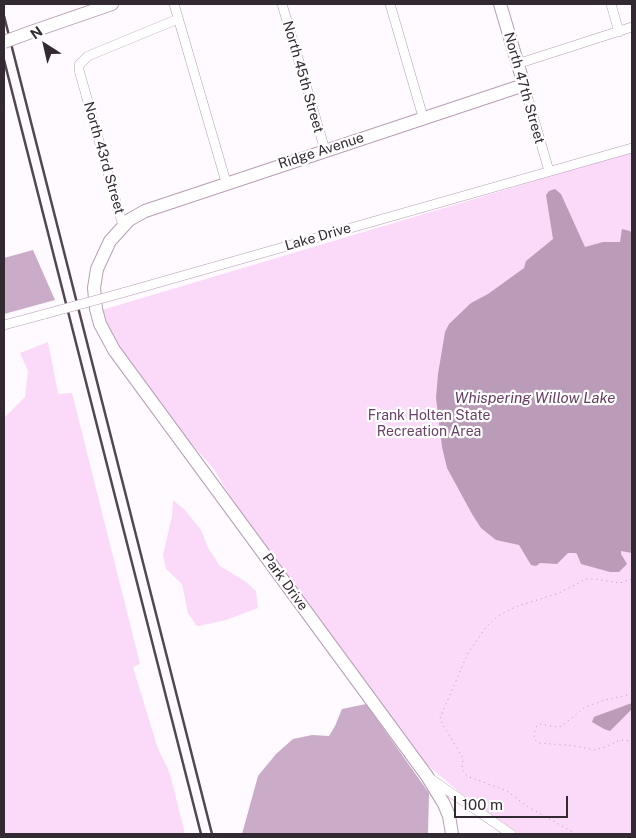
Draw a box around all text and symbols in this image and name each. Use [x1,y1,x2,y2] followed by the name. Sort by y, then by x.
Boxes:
[279,19,327,135] street label: North 45th Street
[20,20,70,70] north arrow
[27,23,45,42] text: N
[500,30,548,146] street label: North 47th Street
[80,100,128,216] street label: North 43rd Street
[276,129,366,173] street label: Ridge Avenue
[283,220,353,254] street label: Lake Drive
[455,389,615,407] water label: Whispering Willow Lake
[368,408,490,441] park label: Frank Holten State Recreation Area
[259,550,311,614] street label: Park Drive
[456,786,570,818] scale bar
[462,796,503,813] text: 100 m

